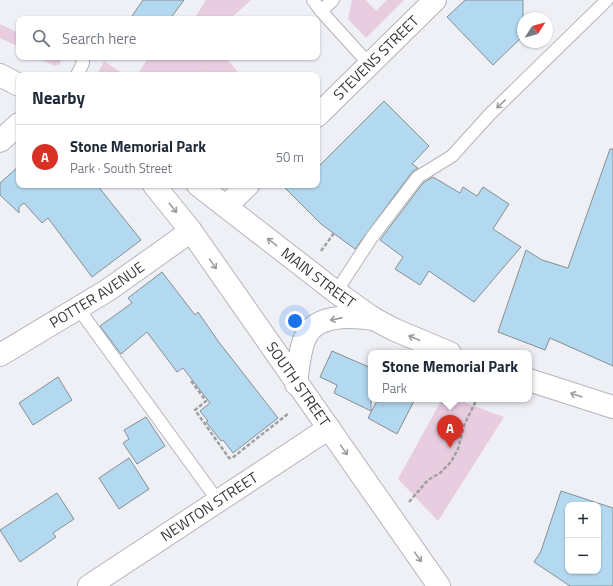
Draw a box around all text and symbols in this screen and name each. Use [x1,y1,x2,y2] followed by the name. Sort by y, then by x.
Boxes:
[328,10,424,105] street label: STEVENS STREET
[517,12,553,48] north arrow
[16,16,320,60] search box
[30,27,52,49] icon: search
[62,27,136,50] text: Search here
[32,85,85,111] text: Nearby
[496,99,506,109] one-way arrow
[70,135,206,158] text: Stone Memorial Park
[41,147,49,167] text: A
[276,147,304,167] text: 50 m
[70,158,172,178] text: Park · South Street
[168,203,177,214] one-way arrow
[267,237,278,246] one-way arrow
[276,242,361,314] street label: MAIN STREET
[45,256,149,334] street label: POTTER AVENUE
[209,258,217,269] one-way arrow
[285,311,305,331] your location
[330,315,343,323] one-way arrow
[408,334,420,341] one-way arrow
[261,337,336,431] street label: SOUTH STREET
[368,350,532,402] popup
[382,355,518,378] text: Stone Memorial Park
[382,378,407,398] text: Park
[570,391,583,398] one-way arrow
[437,415,463,448] pin: A
[340,445,348,456] one-way arrow
[156,466,262,547] street label: NEWTON STREET
[565,502,601,574] map controls
[565,502,601,538] button: +
[565,538,601,574] button: −
[414,551,422,562] one-way arrow

